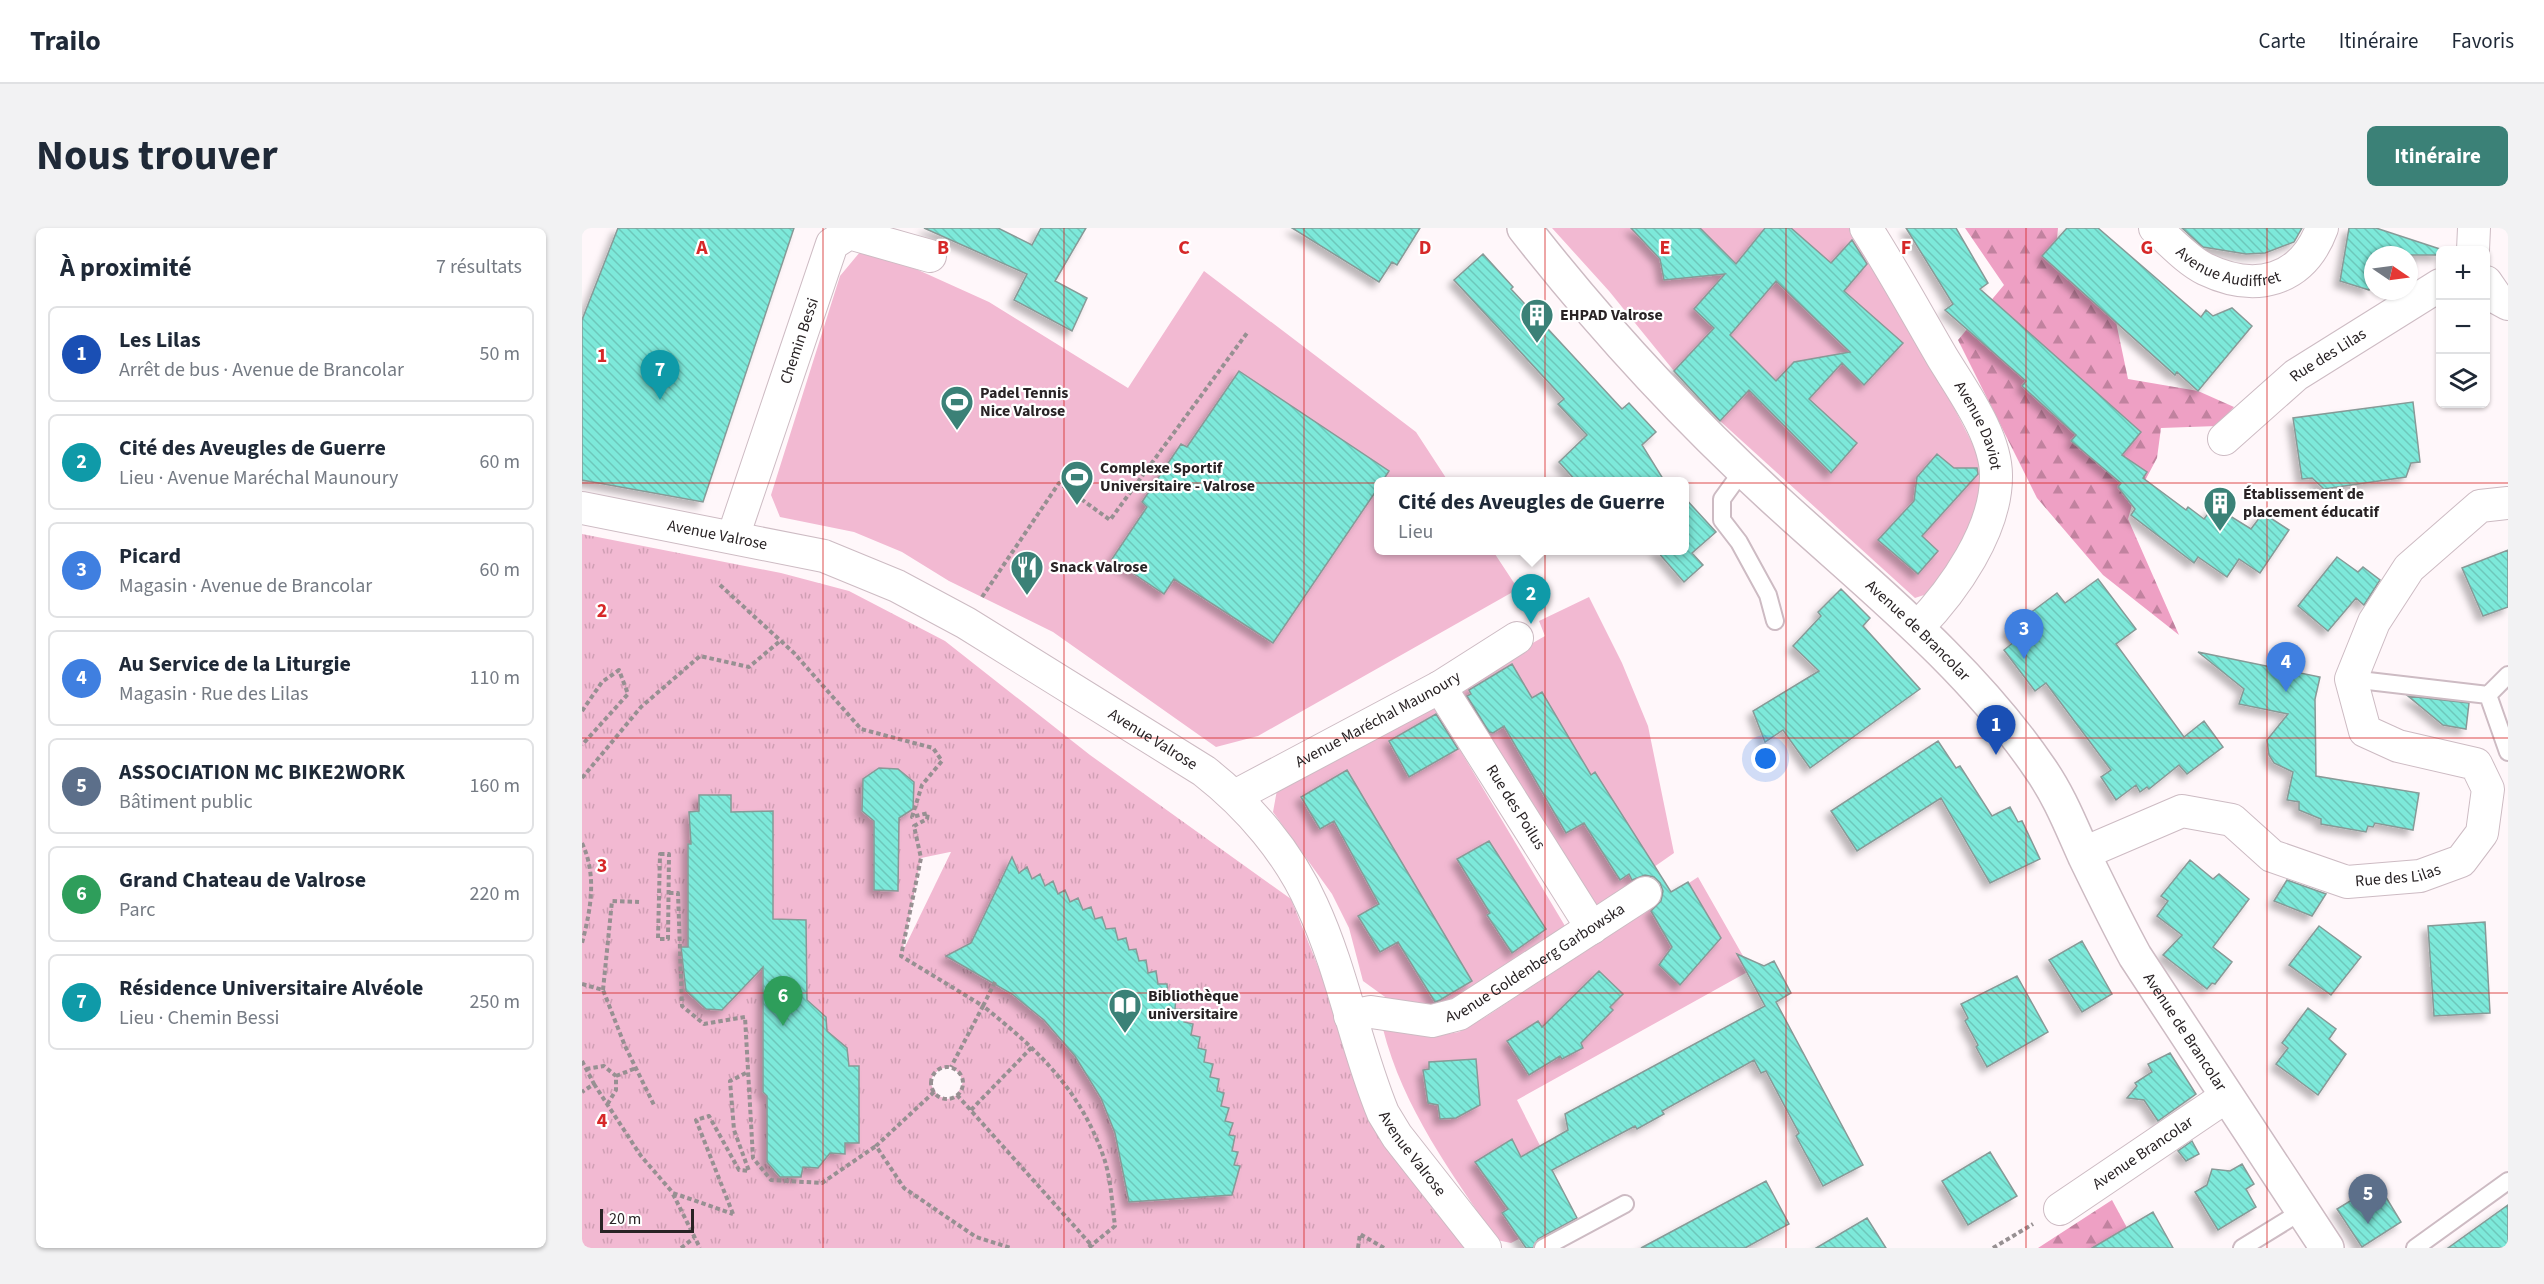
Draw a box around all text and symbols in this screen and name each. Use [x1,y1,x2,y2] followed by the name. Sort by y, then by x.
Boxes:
[30,21,101,61] text: Trailo
[2259,26,2306,56] text: Carte
[2339,26,2418,56] text: Itinéraire
[2451,26,2514,56] text: Favoris
[36,126,278,186] text: Nous trouver
[2367,126,2508,186] button: Itinéraire
[695,234,708,262] text: A
[937,234,949,262] text: B
[1178,234,1190,262] text: C
[1419,234,1431,262] text: D
[1660,234,1670,262] text: E
[1901,234,1911,262] text: F
[2141,234,2153,262] text: G
[2171,241,2284,292] street label: Avenue Audiffret
[2364,246,2418,300] north arrow
[2436,246,2490,408] map controls
[2436,246,2490,300] button: +
[60,249,192,286] text: À proximité
[436,253,522,281] text: 7 résultats
[774,295,824,387] street label: Chemin Bessi
[1519,297,1555,344] building icon: EHPAD Valrose
[2436,300,2490,354] button: −
[1560,304,1663,326] place label: EHPAD Valrose
[2285,323,2371,387] street label: Rue des Lilas
[119,324,201,356] text: Les Lilas
[76,340,87,368] text: 1
[480,340,520,368] text: 50 m
[597,342,607,370] text: 1
[640,350,680,400] pin: 7
[2436,354,2490,408] button: layers
[119,356,404,384] text: Arrêt de bus · Avenue de Brancolar
[1949,377,2007,472] street label: Avenue Daviot
[980,382,1068,422] place label: Padel Tennis Nice Valrose
[939,384,975,431] sports icon: Padel Tennis Nice Valrose
[119,432,386,464] text: Cité des Aveugles de Guerre
[76,448,87,476] text: 2
[480,448,520,476] text: 60 m
[1100,457,1255,497] place label: Complexe Sportif Universitaire - Valrose
[1059,459,1095,506] sports icon: Complexe Sportif Universitaire - Valrose
[119,464,398,492] text: Lieu · Avenue Maréchal Maunoury
[1374,477,1689,555] popup
[2243,483,2380,523] place label: Établissement de placement éducatif
[2202,485,2238,532] building icon: Établissement de placement éducatif
[1398,486,1665,518] text: Cité des Aveugles de Guerre
[666,514,769,556] street label: Avenue Valrose
[1398,518,1434,546] text: Lieu
[119,540,181,572] text: Picard
[1009,549,1045,596] restaurant icon: Snack Valrose
[76,556,87,584] text: 3
[480,556,520,584] text: 60 m
[1050,556,1148,578] place label: Snack Valrose
[119,572,372,600] text: Magasin · Avenue de Brancolar
[1512,574,1550,624] pin: 2
[1861,575,1975,686] street label: Avenue de Brancolar
[597,597,607,625] text: 2
[2004,610,2044,659] pin: 3
[2266,642,2306,692] pin: 4
[119,648,351,680] text: Au Service de la Liturgie
[76,664,87,692] text: 4
[470,664,520,692] text: 110 m
[1291,665,1465,773] street label: Avenue Maréchal Maunoury
[119,680,308,708] text: Magasin · Rue des Lilas
[1104,703,1202,775] street label: Avenue Valrose
[1976,706,2016,755] pin: 1
[1751,744,1780,773] your location
[119,756,405,788] text: ASSOCIATION MC BIKE2WORK
[1481,760,1551,854] street label: Rue des Poilus
[76,772,87,800] text: 5
[470,772,520,800] text: 160 m
[119,788,253,816] text: Bâtiment public
[597,852,607,880] text: 3
[2354,858,2444,892] street label: Rue des Lilas
[119,864,366,896] text: Grand Chateau de Valrose
[76,880,87,908] text: 6
[470,880,520,908] text: 220 m
[119,896,155,924] text: Parc
[1443,898,1629,1028] street label: Avenue Goldenberg Garbowska
[2138,968,2232,1096] street label: Avenue de Brancolar
[119,972,423,1004] text: Résidence Universitaire Alvéole
[764,976,802,1026] pin: 6
[1148,985,1239,1025] place label: Bibliothèque universitaire
[1107,987,1143,1034] library icon: Bibliothèque universitaire
[76,988,87,1016] text: 7
[470,988,520,1016] text: 250 m
[119,1004,279,1032] text: Lieu · Chemin Bessi
[597,1107,608,1135] text: 4
[1373,1107,1451,1201] street label: Avenue Valrose
[2088,1111,2198,1195] street label: Avenue Brancolar
[2348,1174,2388,1224] pin: 5
[600,1206,694,1234] scale bar
[609,1208,641,1230] text: 20 m

